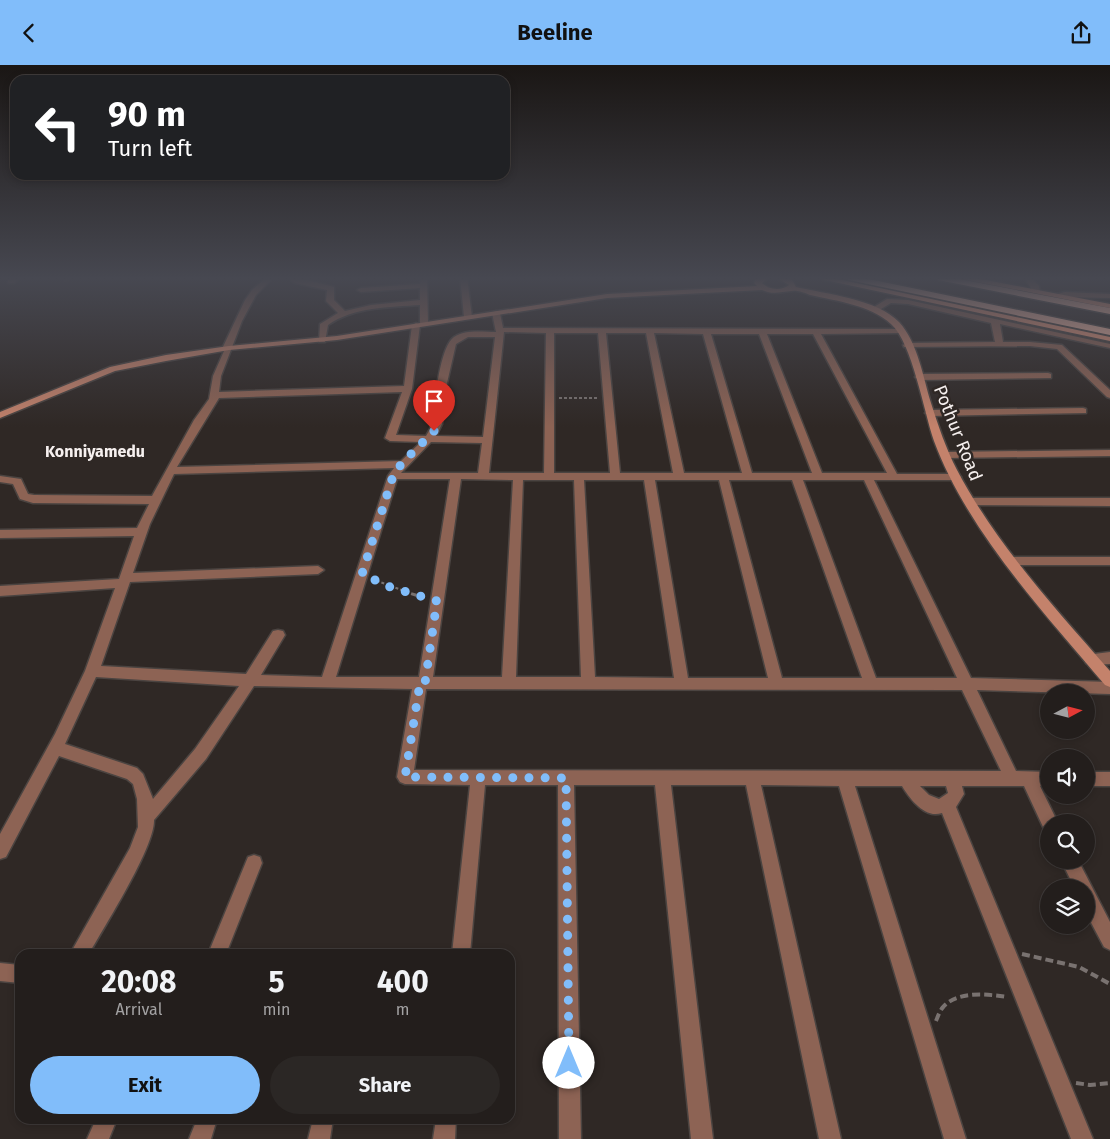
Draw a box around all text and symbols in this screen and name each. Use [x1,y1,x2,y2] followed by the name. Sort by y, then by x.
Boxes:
[15,19,43,47] icon: back
[517,19,593,46] text: Beeline
[1067,19,1095,47] icon: share
[108,93,186,135] text: 90 m
[25,95,90,160] icon: left
[108,135,192,162] text: Turn left
[413,380,455,431] pin
[929,382,987,484] street label: Pothur Road
[420,387,448,415] icon: arrive
[45,442,145,461] district label: Konniyamedu
[1040,684,1095,739] north arrow
[1040,684,1095,934] map controls
[1040,749,1095,804] button: sound
[1040,814,1095,869] button: search
[1040,879,1095,934] button: layers
[101,964,177,1000] text: 20:08
[269,964,285,1000] text: 5
[377,964,429,1000] text: 400
[115,1000,162,1019] text: Arrival
[263,1000,290,1019] text: min
[396,1000,410,1019] text: m
[542,1036,594,1088] position arrow
[30,1056,260,1114] button: Exit
[270,1056,500,1114] button: Share

